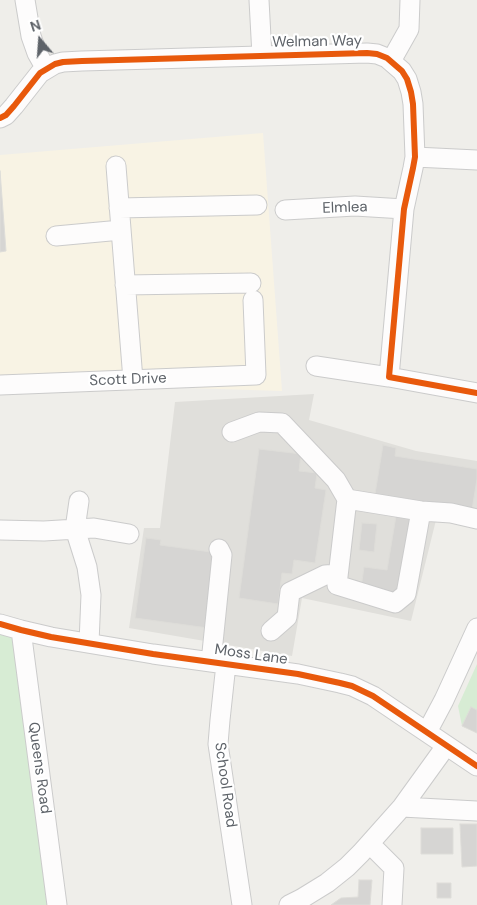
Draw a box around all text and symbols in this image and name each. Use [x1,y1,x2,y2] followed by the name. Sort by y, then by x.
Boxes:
[15,15,65,65] north arrow
[28,16,43,36] text: N
[272,32,362,52] street label: Welman Way
[322,198,368,218] street label: Elmlea
[89,370,167,390] street label: Scott Drive
[213,641,289,669] street label: Moss Lane
[24,721,54,815] street label: Queens Road
[210,741,240,829] street label: School Road

